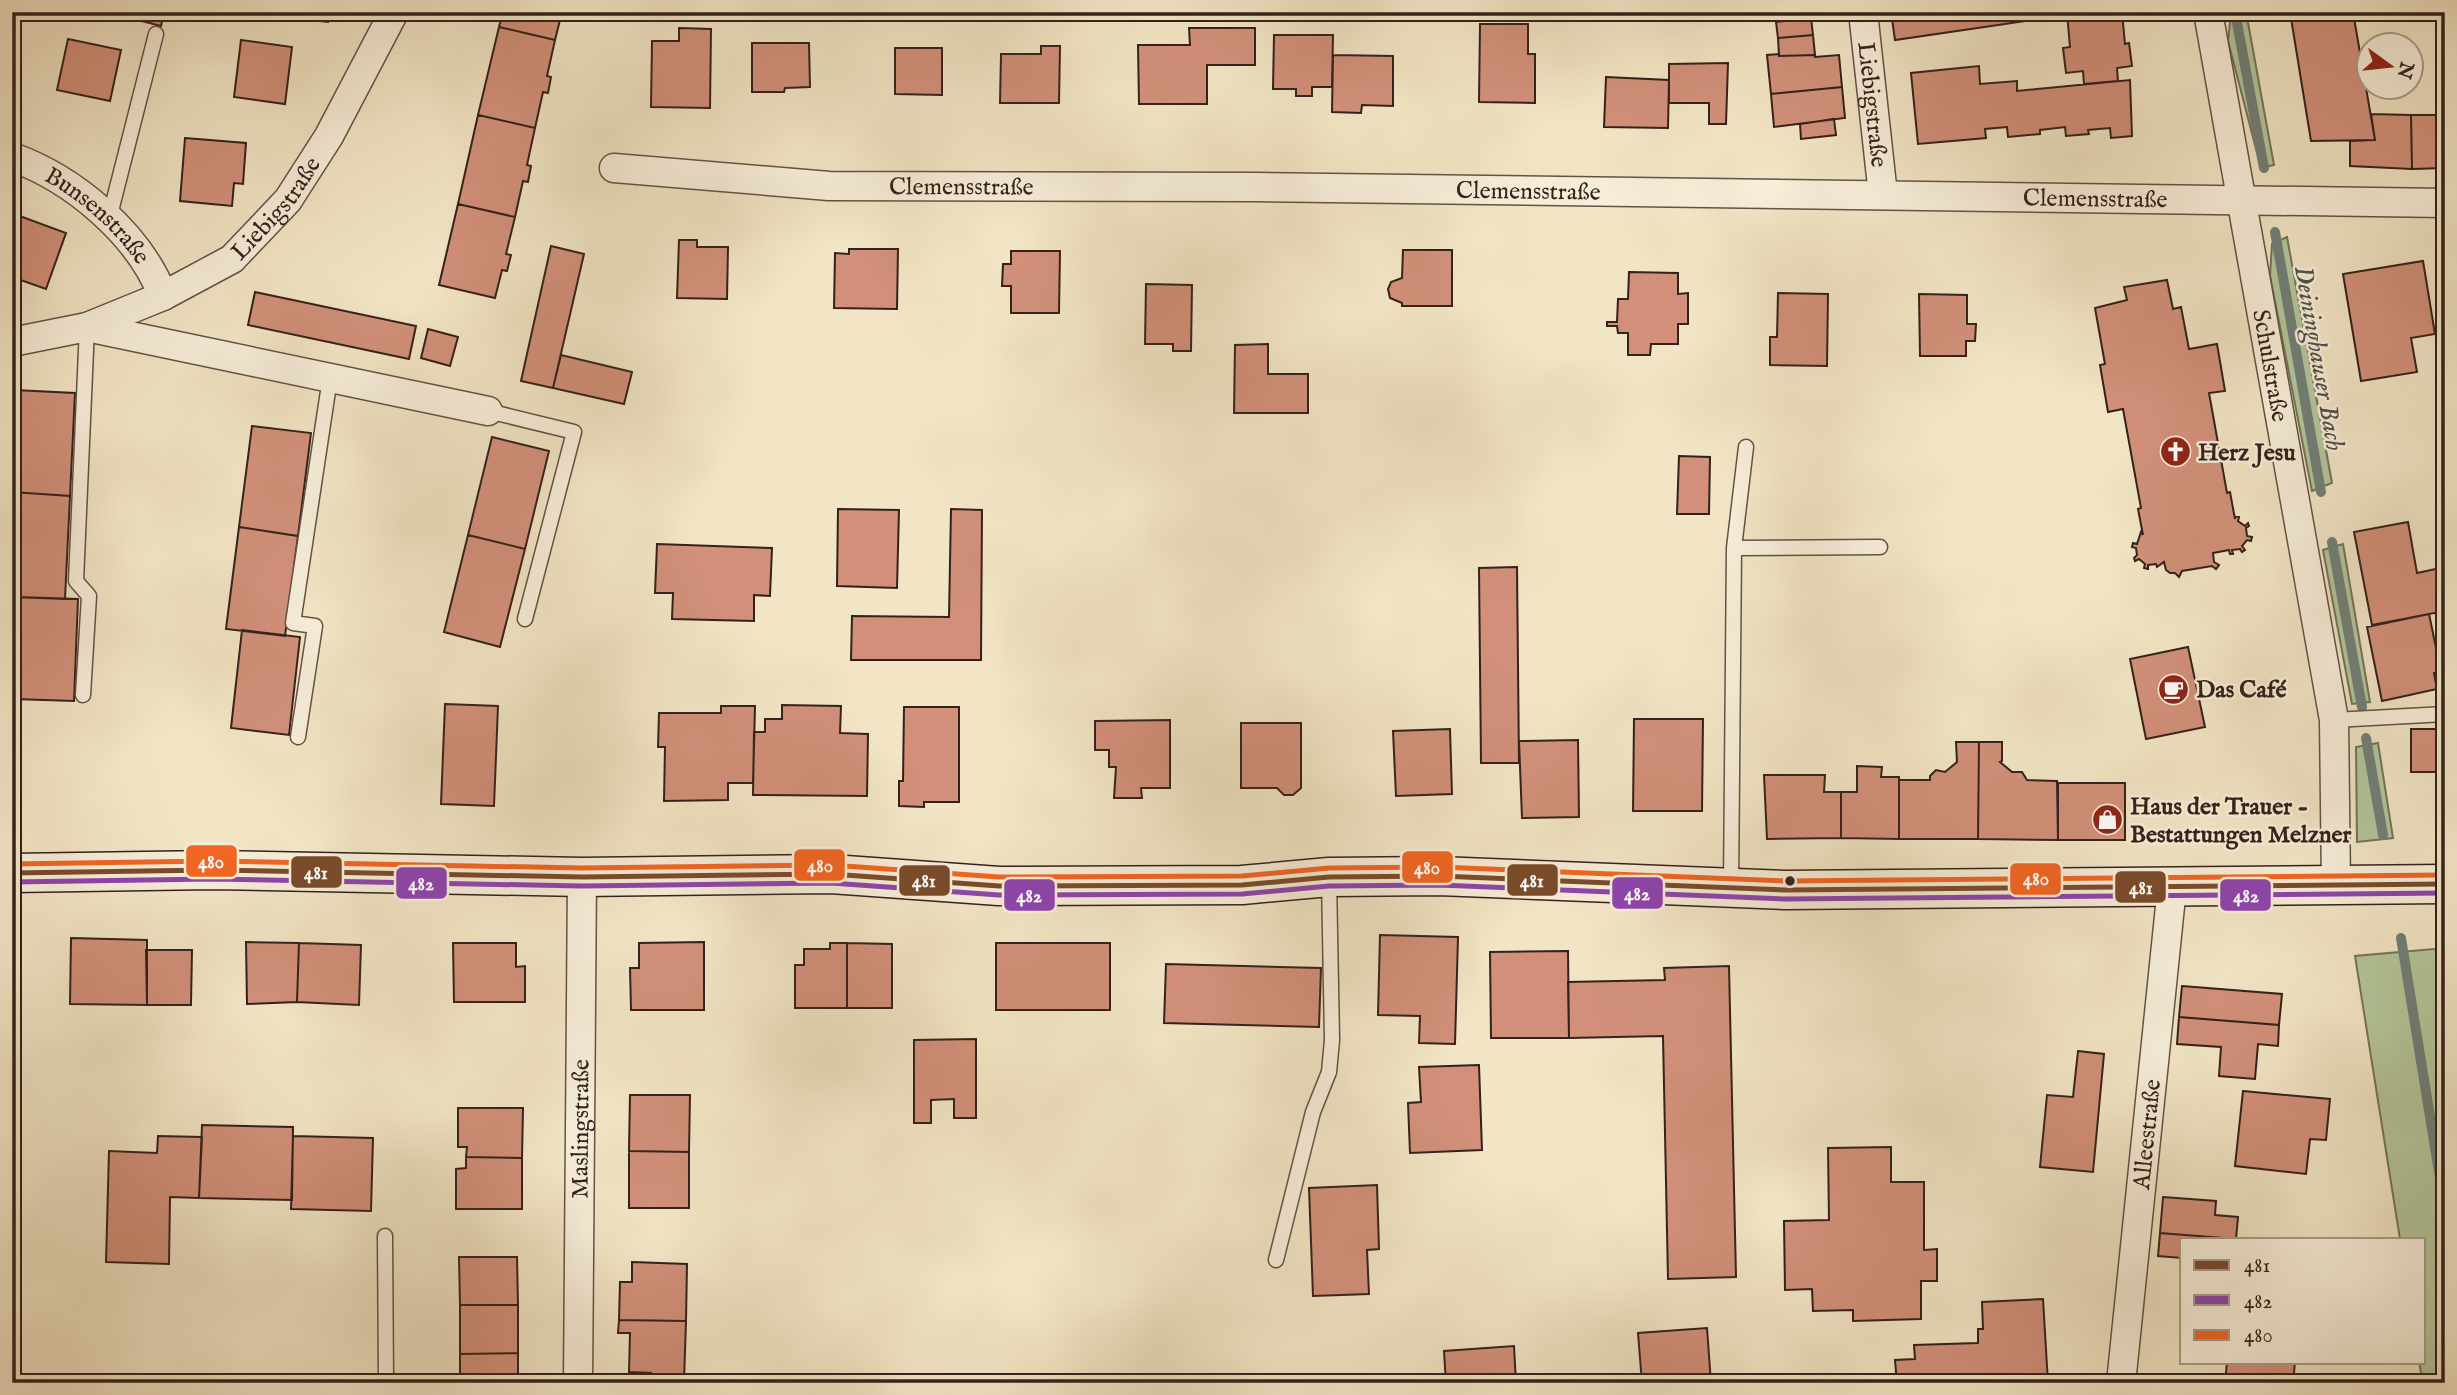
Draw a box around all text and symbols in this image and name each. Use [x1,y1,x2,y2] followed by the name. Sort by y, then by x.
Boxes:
[2356,32,2426,102] north arrow
[1849,40,1894,169] street label: Liebigstraße
[2391,58,2418,81] text: N
[225,151,329,268] street label: Liebigstraße
[39,161,156,271] street label: Bunsenstraße
[889,172,1034,203] street label: Clemensstraße
[1456,176,1601,209] street label: Clemensstraße
[2023,183,2168,216] street label: Clemensstraße
[2285,263,2351,454] water label: Deininghauser Bach
[2244,307,2295,424] street label: Schulstraße
[2158,435,2192,469] church icon: Herz Jesu
[2198,438,2296,469] place label: Herz Jesu
[2156,672,2190,706] cafe icon: Das Café
[2196,675,2286,706] place label: Das Café
[2130,792,2352,851] place label: Haus der Trauer - Bestattungen Melzner
[2090,803,2124,837] shop icon: Haus der Trauer - Bestattungen Melzner
[185,844,238,878] line badge: 480
[793,848,846,882] line badge: 480
[1401,850,1454,884] line badge: 480
[198,851,224,875] text: 480
[290,855,343,889] line badge: 481
[807,855,833,879] text: 480
[1414,857,1440,881] text: 480
[304,862,328,886] text: 481
[2009,862,2062,896] line badge: 480
[1506,863,1559,897] line badge: 481
[898,864,951,897] line badge: 481
[395,866,448,900] line badge: 482
[2023,868,2049,892] text: 480
[912,870,936,894] text: 481
[1520,870,1544,894] text: 481
[2114,870,2167,904] line badge: 481
[408,873,434,897] text: 482
[1783,874,1797,888] unlabelled marker
[1611,876,1664,910] line badge: 482
[2129,877,2153,901] text: 481
[1003,878,1056,912] line badge: 482
[2219,878,2272,912] line badge: 482
[1624,883,1650,907] text: 482
[1016,885,1042,909] text: 482
[2233,885,2259,909] text: 482
[565,1059,598,1199] street label: Maslingstraße
[2127,1078,2169,1192] street label: Alleestraße
[2180,1238,2426,1364] legend
[2244,1253,2270,1280] text: 481
[2244,1289,2273,1316] text: 482
[2244,1323,2273,1350] text: 480

